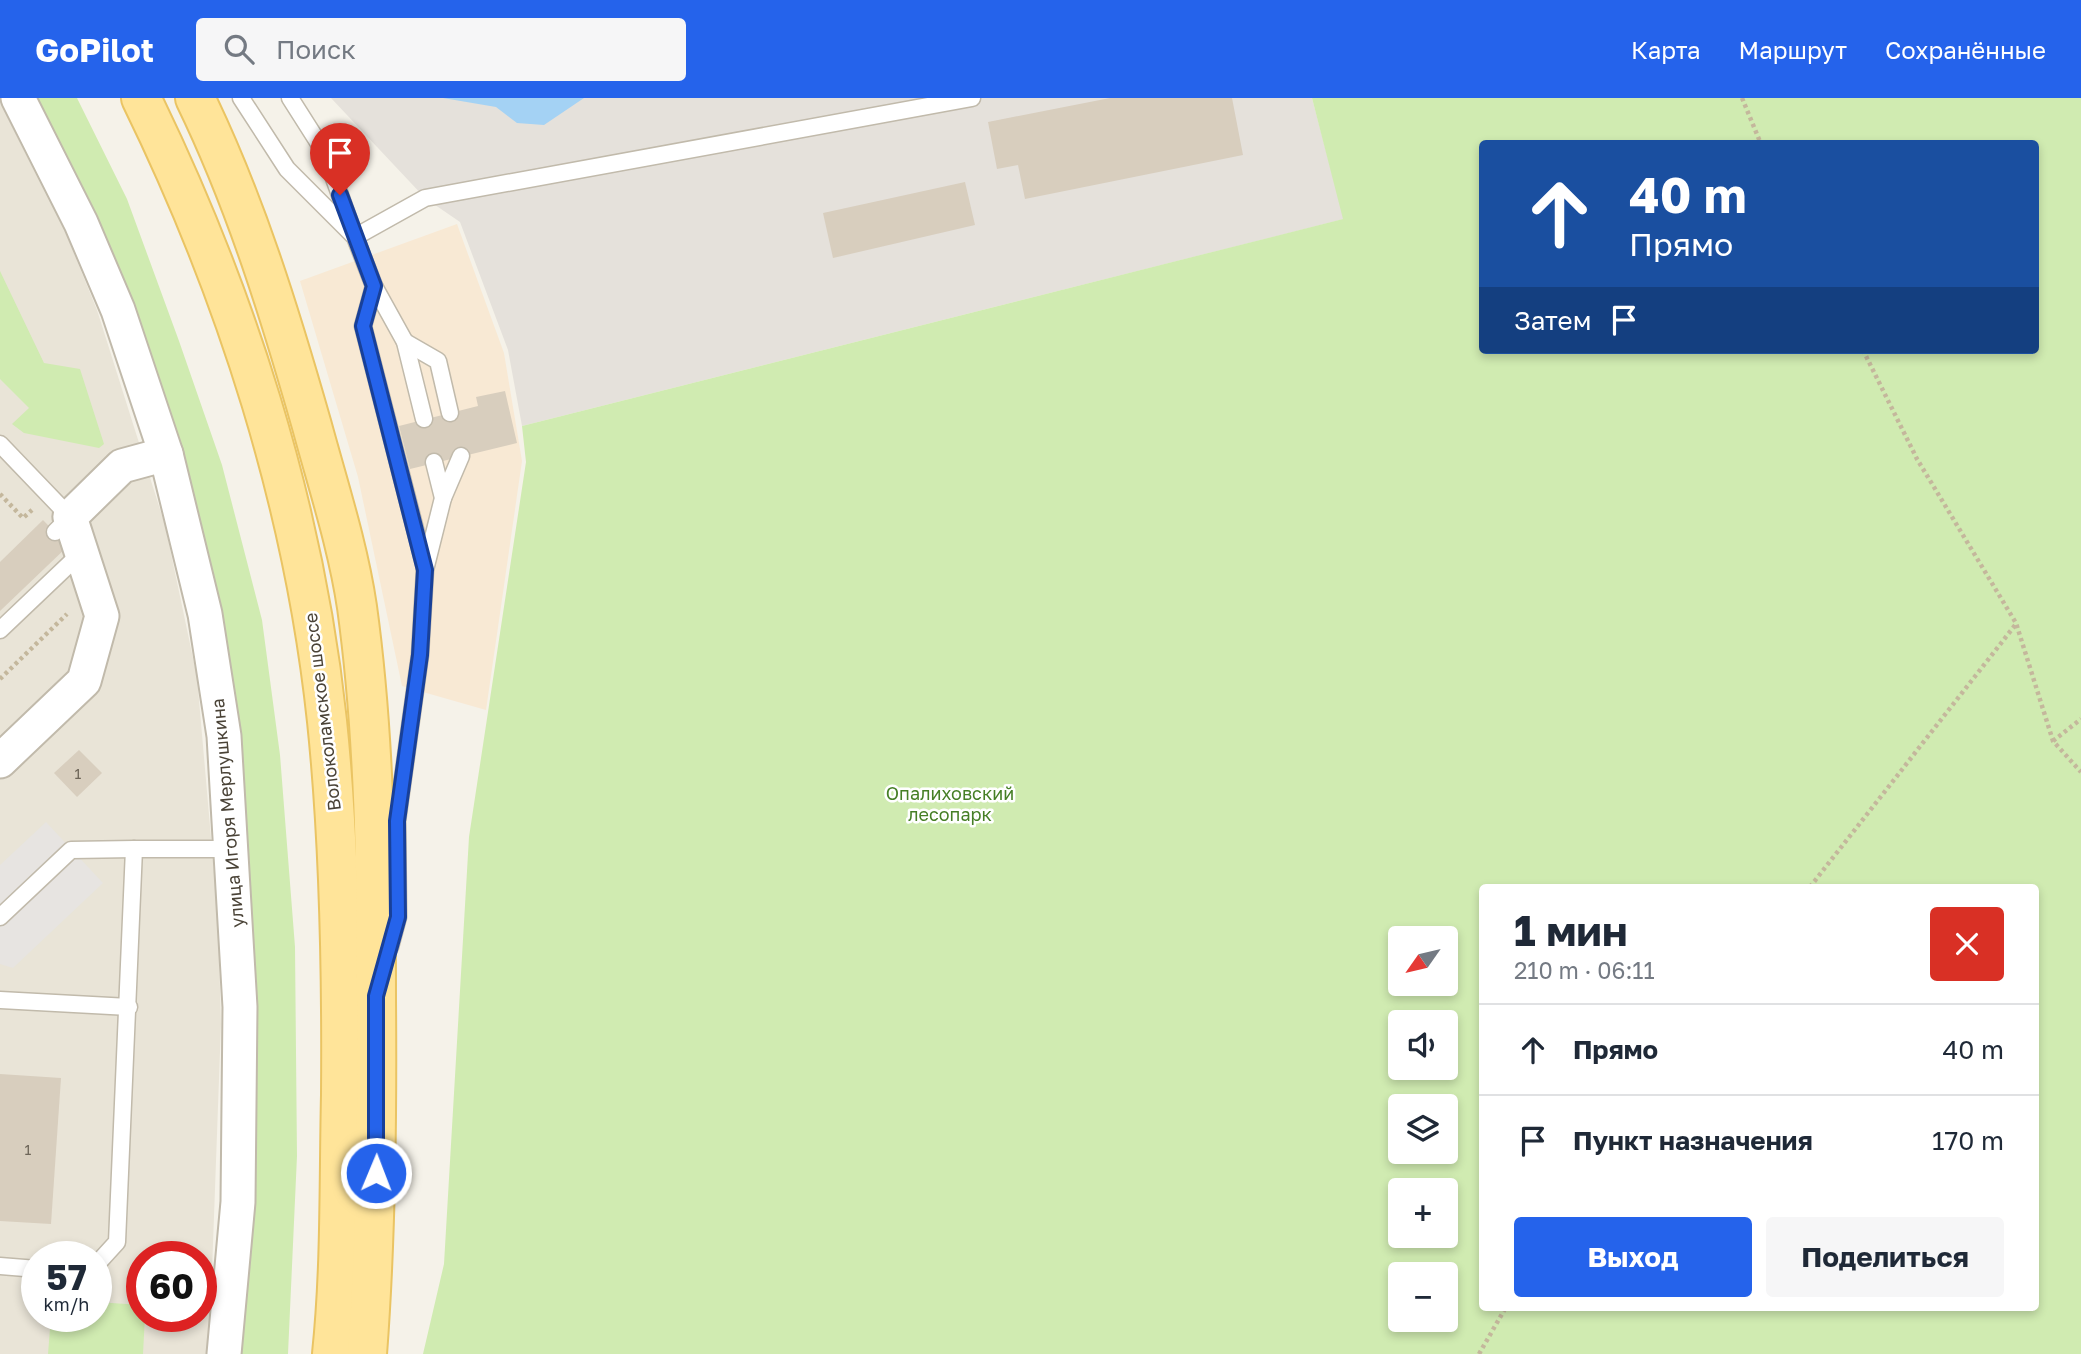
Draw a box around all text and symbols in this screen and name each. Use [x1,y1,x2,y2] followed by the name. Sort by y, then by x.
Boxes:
[196,18,686,81] search box
[35,30,154,69] text: GoPilot
[220,30,258,68] icon: search
[276,34,356,65] text: Поиск
[1631,35,1701,64] text: Карта
[1739,35,1847,64] text: Маршрут
[1885,35,2046,64] text: Сохранённые
[310,123,370,195] pin
[321,134,359,172] icon: arrive
[1629,165,1747,224] text: 40 m
[1514,168,1605,259] icon: ahead
[1629,225,1733,263] text: Прямо
[1605,301,1643,339] icon: arrive
[1514,305,1591,336] text: Затем
[299,612,345,812] street label: Волоколамское шоссе
[206,697,248,929] street label: улица Игоря Мерлушкина
[75,765,82,782] house number: 1
[886,782,1014,825] park label: Опалиховский лесопарк
[1514,905,1628,955] text: 1 мин
[1930,907,2004,981] button: close
[1388,926,1458,996] north arrow
[1388,926,1458,1332] map controls
[1514,956,1655,984] text: 210 m · 06:11
[1388,1010,1458,1080] button: sound
[1514,1031,1552,1069] icon: ahead
[1573,1034,1658,1065] text: Прямо
[1943,1034,2004,1065] text: 40 m
[1388,1094,1458,1164] button: layers
[1514,1122,1552,1160] icon: arrive
[1573,1125,1813,1156] text: Пункт назначения
[1932,1125,2004,1156] text: 170 m
[339,1136,413,1210] position arrow
[25,1141,32,1158] house number: 1
[1388,1178,1458,1248] button: +
[1514,1217,1752,1297] button: Выход
[1766,1217,2004,1297] button: Поделиться
[126,1241,217,1332] speed limit sign: 60
[46,1256,87,1298] text: 57
[1388,1262,1458,1332] button: −
[44,1293,89,1315] text: km/h

